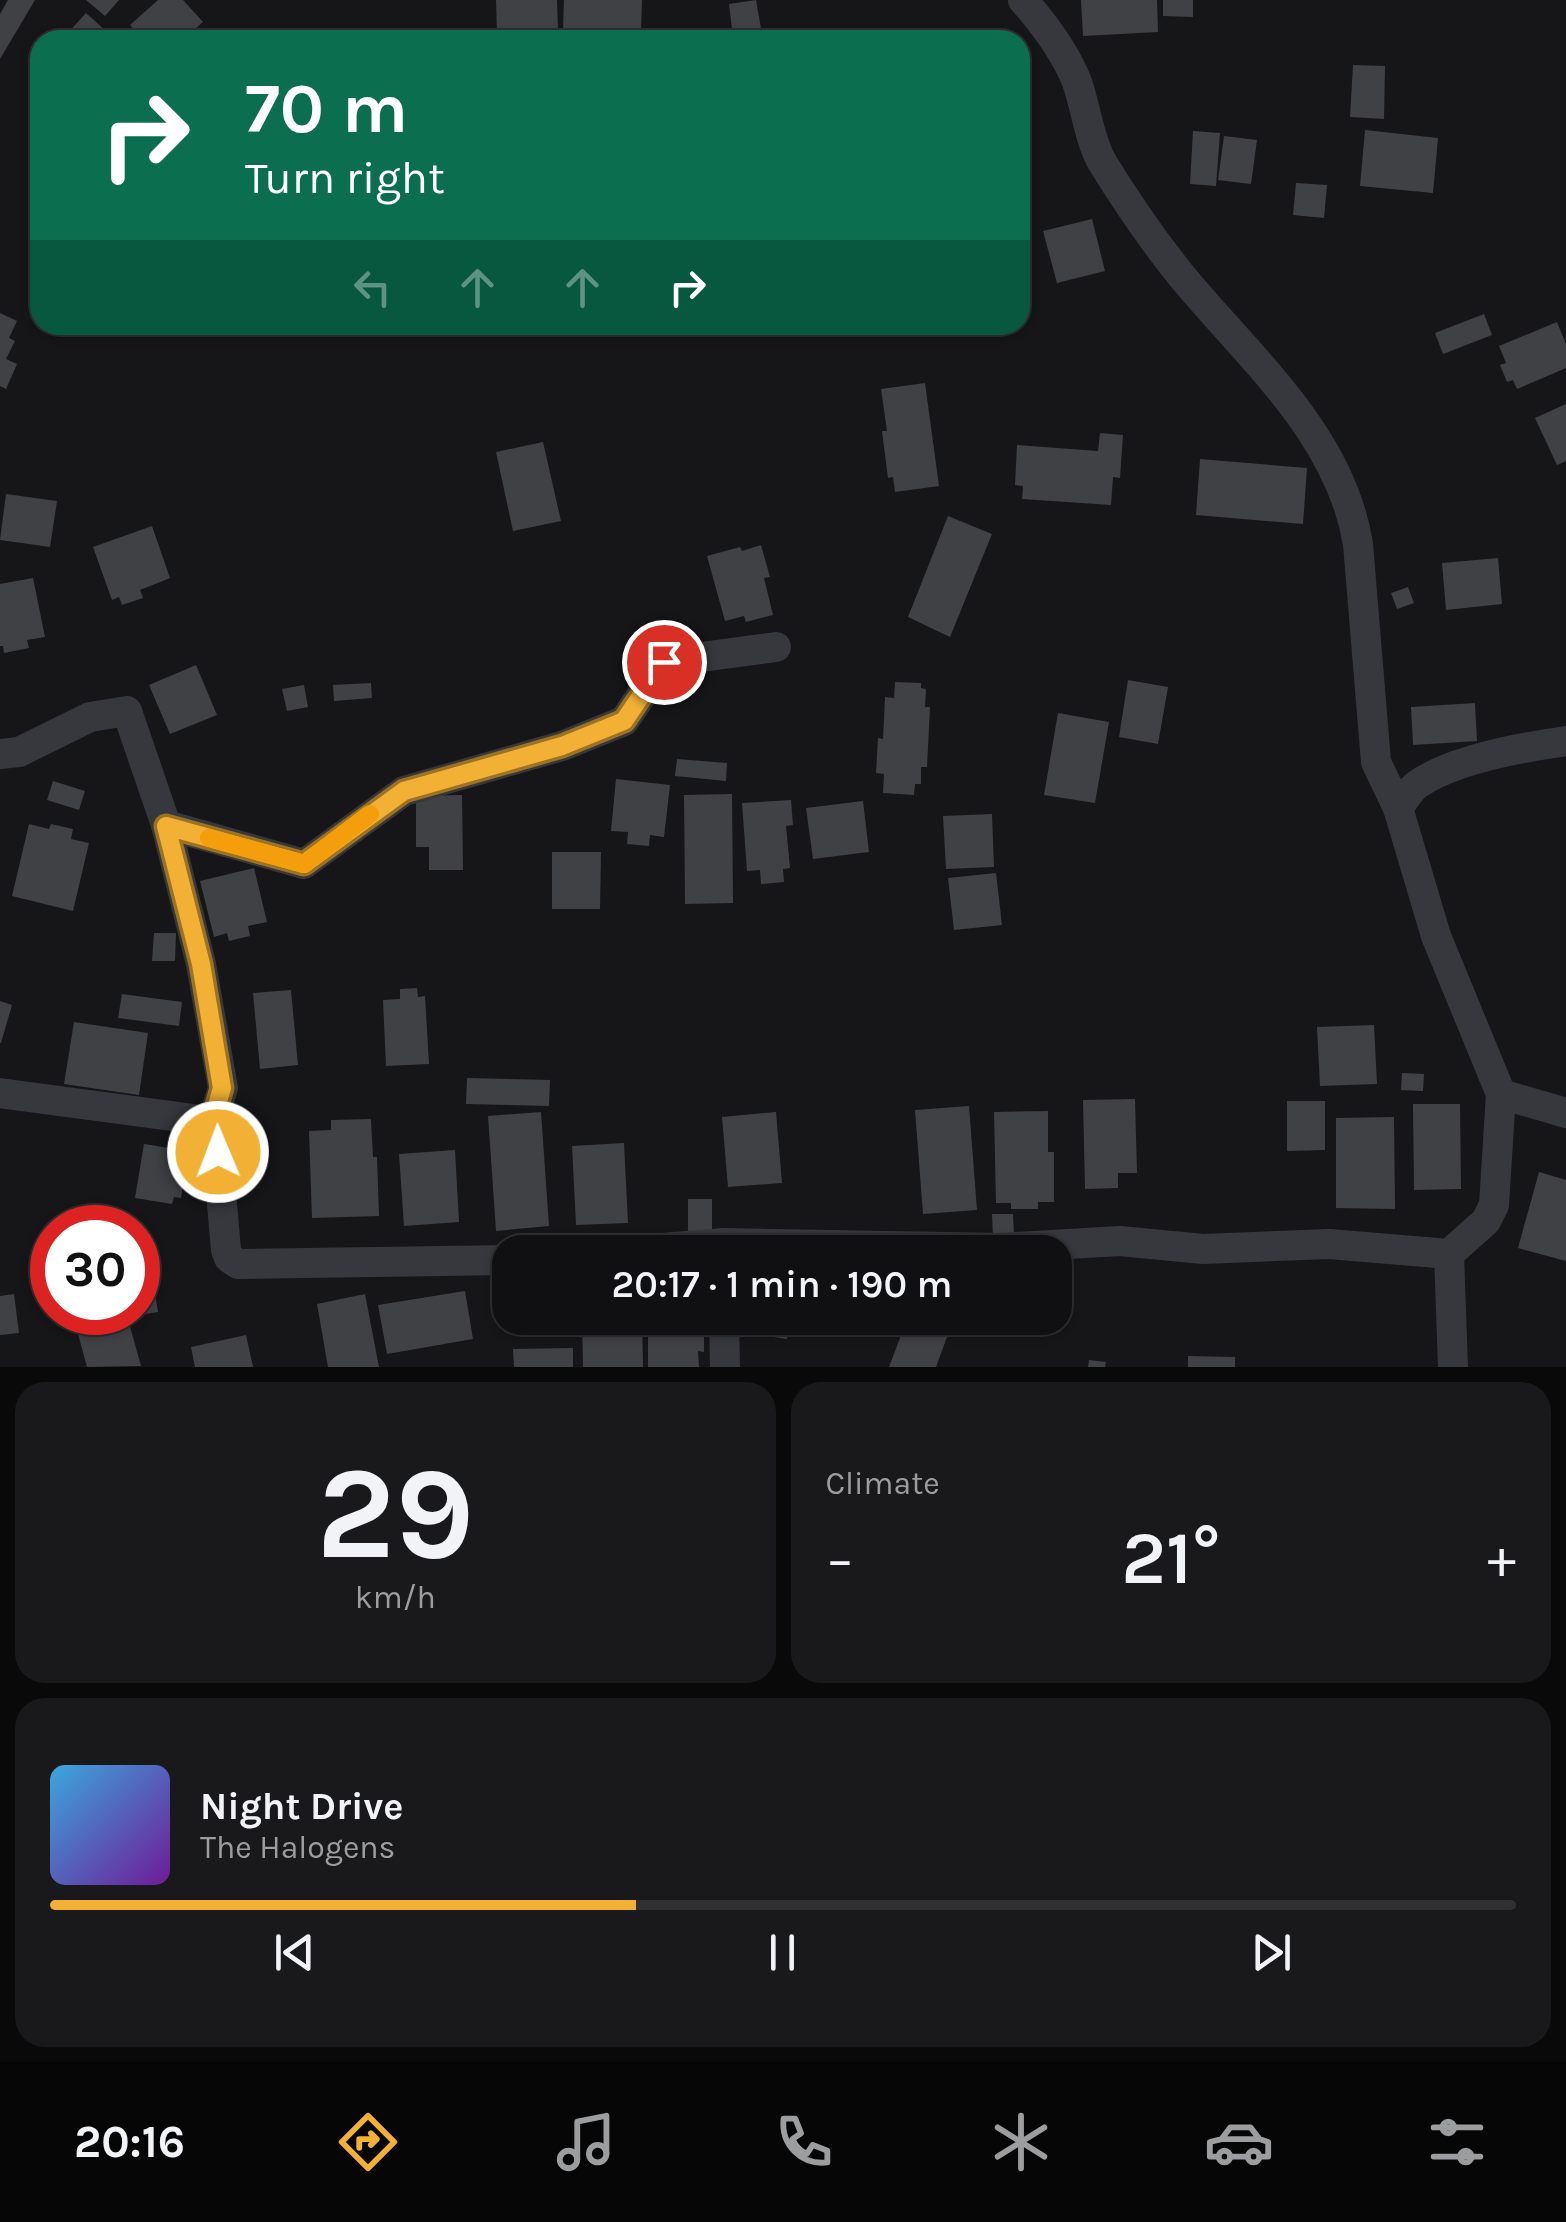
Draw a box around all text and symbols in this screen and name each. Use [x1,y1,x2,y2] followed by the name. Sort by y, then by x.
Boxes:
[245,68,408,150] text: 70 m
[80,70,210,200] icon: right
[245,152,445,204] text: Turn right
[345,260,400,315] icon: left
[450,260,505,315] icon: ahead
[555,260,610,315] icon: ahead
[660,260,715,315] icon: right
[622,620,707,705] pin
[637,635,692,690] icon: arrive
[166,1100,270,1204] position arrow
[30,1205,160,1335] speed limit sign: 30
[612,1262,952,1307] text: 20:17 · 1 min · 190 m
[316,1438,474,1590] text: 29
[826,1465,940,1502] text: Climate
[1121,1514,1220,1602] text: 21°
[826,1527,854,1591] text: −
[1487,1527,1516,1591] text: +
[355,1579,436,1616] text: km/h
[200,1784,403,1829] text: Night Drive
[200,1829,395,1866] text: The Halogens
[267,1925,322,1980] icon: previous
[755,1925,810,1980] icon: pause
[1244,1925,1299,1980] icon: next
[333,2107,403,2177] icon: directions
[551,2107,621,2177] icon: music
[769,2107,839,2177] icon: phone
[986,2107,1056,2177] icon: climate
[1204,2107,1274,2177] icon: car
[1422,2107,1492,2177] icon: filters
[74,2116,185,2168] text: 20:16

